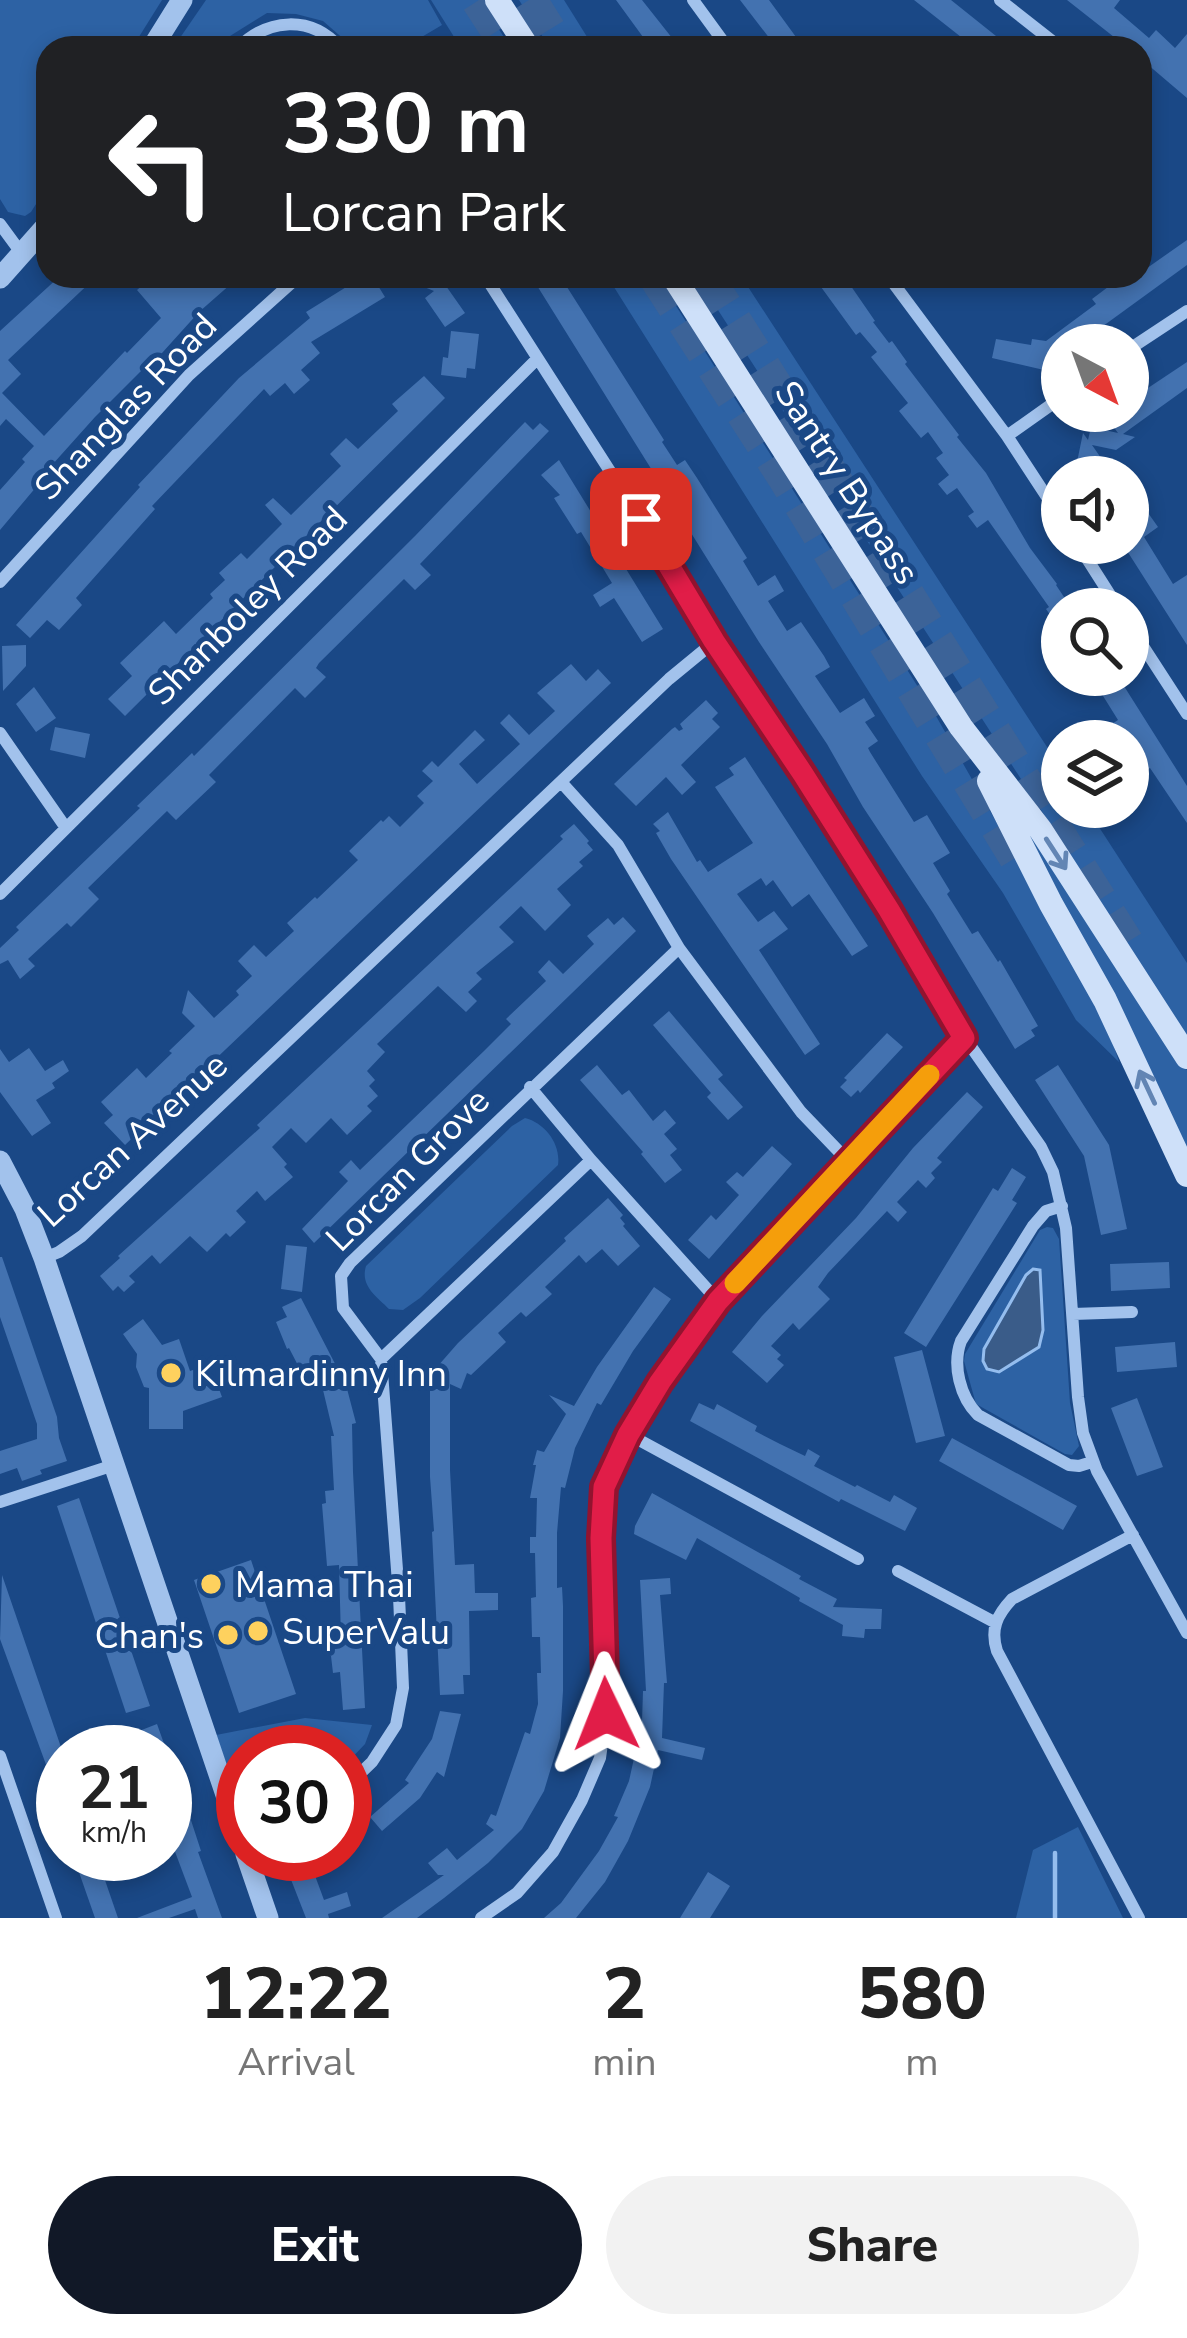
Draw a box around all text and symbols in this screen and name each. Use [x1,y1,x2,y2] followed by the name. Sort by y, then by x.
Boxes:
[282,67,530,182] text: 330 m
[84,84,240,240] icon: left
[282,176,566,250] text: Lorcan Park
[24,303,228,512] street label: Shanglas Road
[1041,324,1149,432] north arrow
[1041,324,1149,828] map controls
[763,372,931,594] street label: Santry Bypass
[1041,456,1149,564] button: sound
[590,468,692,570] pin
[608,486,674,552] icon: arrive
[137,495,359,717] street label: Shanboley Road
[1041,588,1149,696] button: search
[1041,720,1149,828] button: layers
[1044,837,1069,871] one-way arrow
[27,1042,239,1239] street label: Lorcan Avenue
[1135,1070,1157,1106] one-way arrow
[315,1077,501,1263] street label: Lorcan Grove
[195,1350,447,1399] place label: Kilmardinny Inn
[158,1360,184,1386] marker: Kilmardinny Inn
[235,1561,414,1610] place label: Mama Thai
[198,1571,224,1597] marker: Mama Thai
[282,1608,450,1657] place label: SuperValu
[95,1612,204,1661] place label: Chan's
[245,1618,271,1644] marker: SuperValu
[215,1622,241,1648] marker: Chan's
[543,1651,669,1777] position arrow
[216,1725,372,1881] speed limit sign: 30
[78,1747,150,1829] text: 21
[81,1812,147,1853] text: km/h
[200,1945,392,2043] text: 12:22
[603,1945,646,2043] text: 2
[857,1945,987,2043] text: 580
[237,2036,355,2089] text: Arrival
[592,2036,657,2089] text: min
[905,2036,939,2089] text: m
[48,2176,582,2314] button: Exit
[606,2176,1139,2314] button: Share

